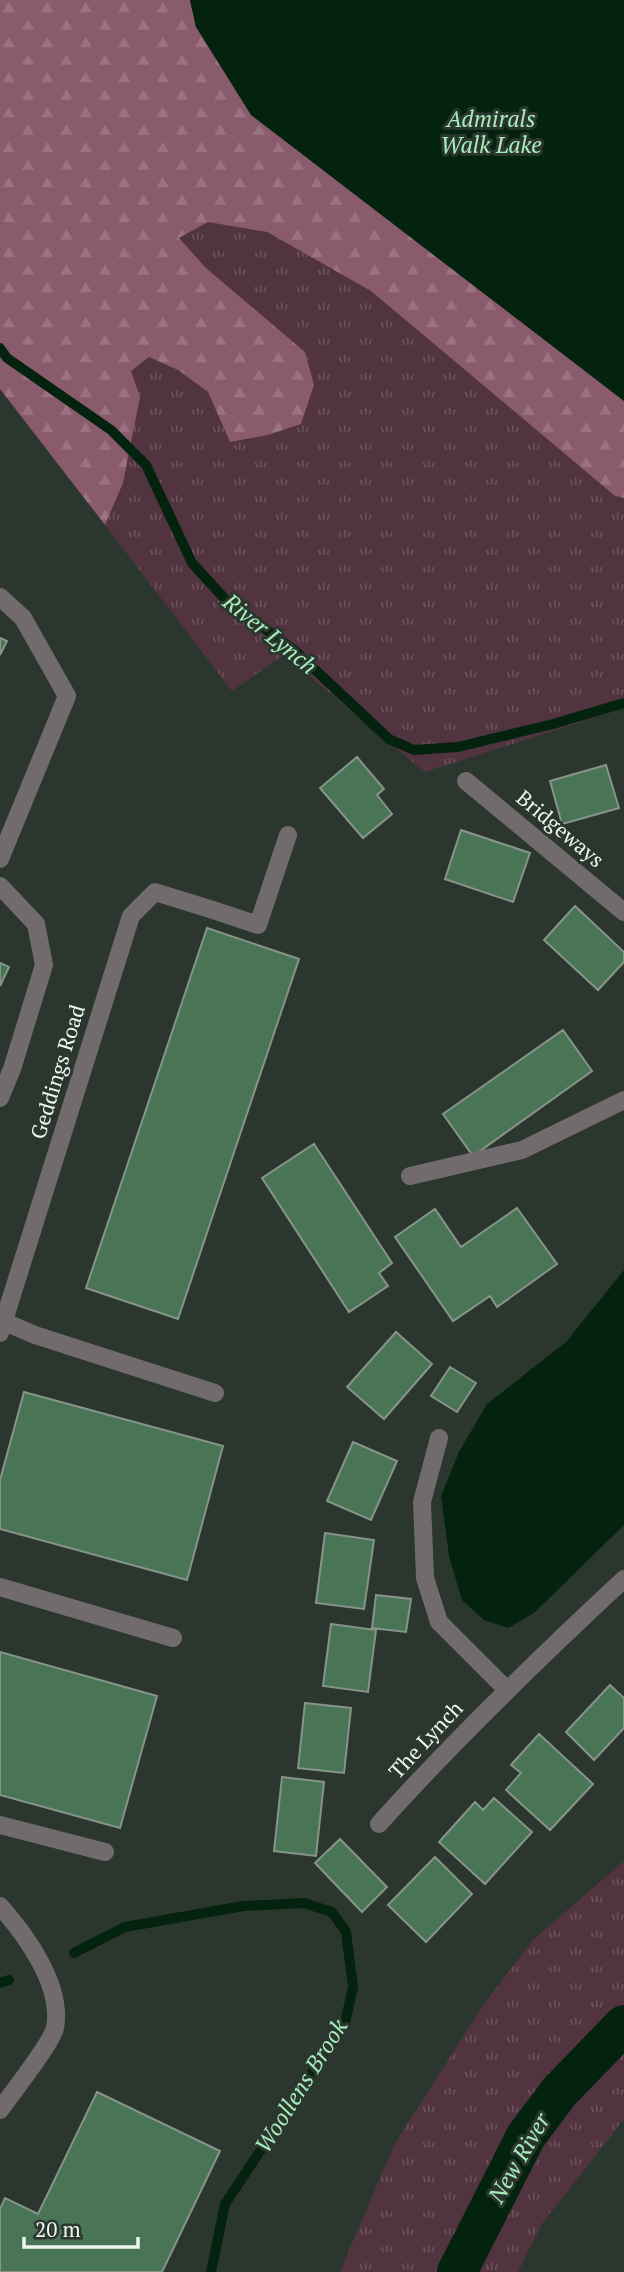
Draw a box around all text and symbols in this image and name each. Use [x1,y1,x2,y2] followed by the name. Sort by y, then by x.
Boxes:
[440,103,542,160] water label: Admirals Walk Lake
[216,585,324,681] water label: River Lynch
[511,783,610,873] street label: Bridgeways
[23,1001,91,1142] street label: Geddings Road
[382,1694,468,1784] street label: The Lynch
[247,2012,355,2158] water label: Woollens Brook
[480,2106,557,2209] water label: New River
[24,2206,138,2250] scale bar
[35,2215,81,2243] text: 20 m

